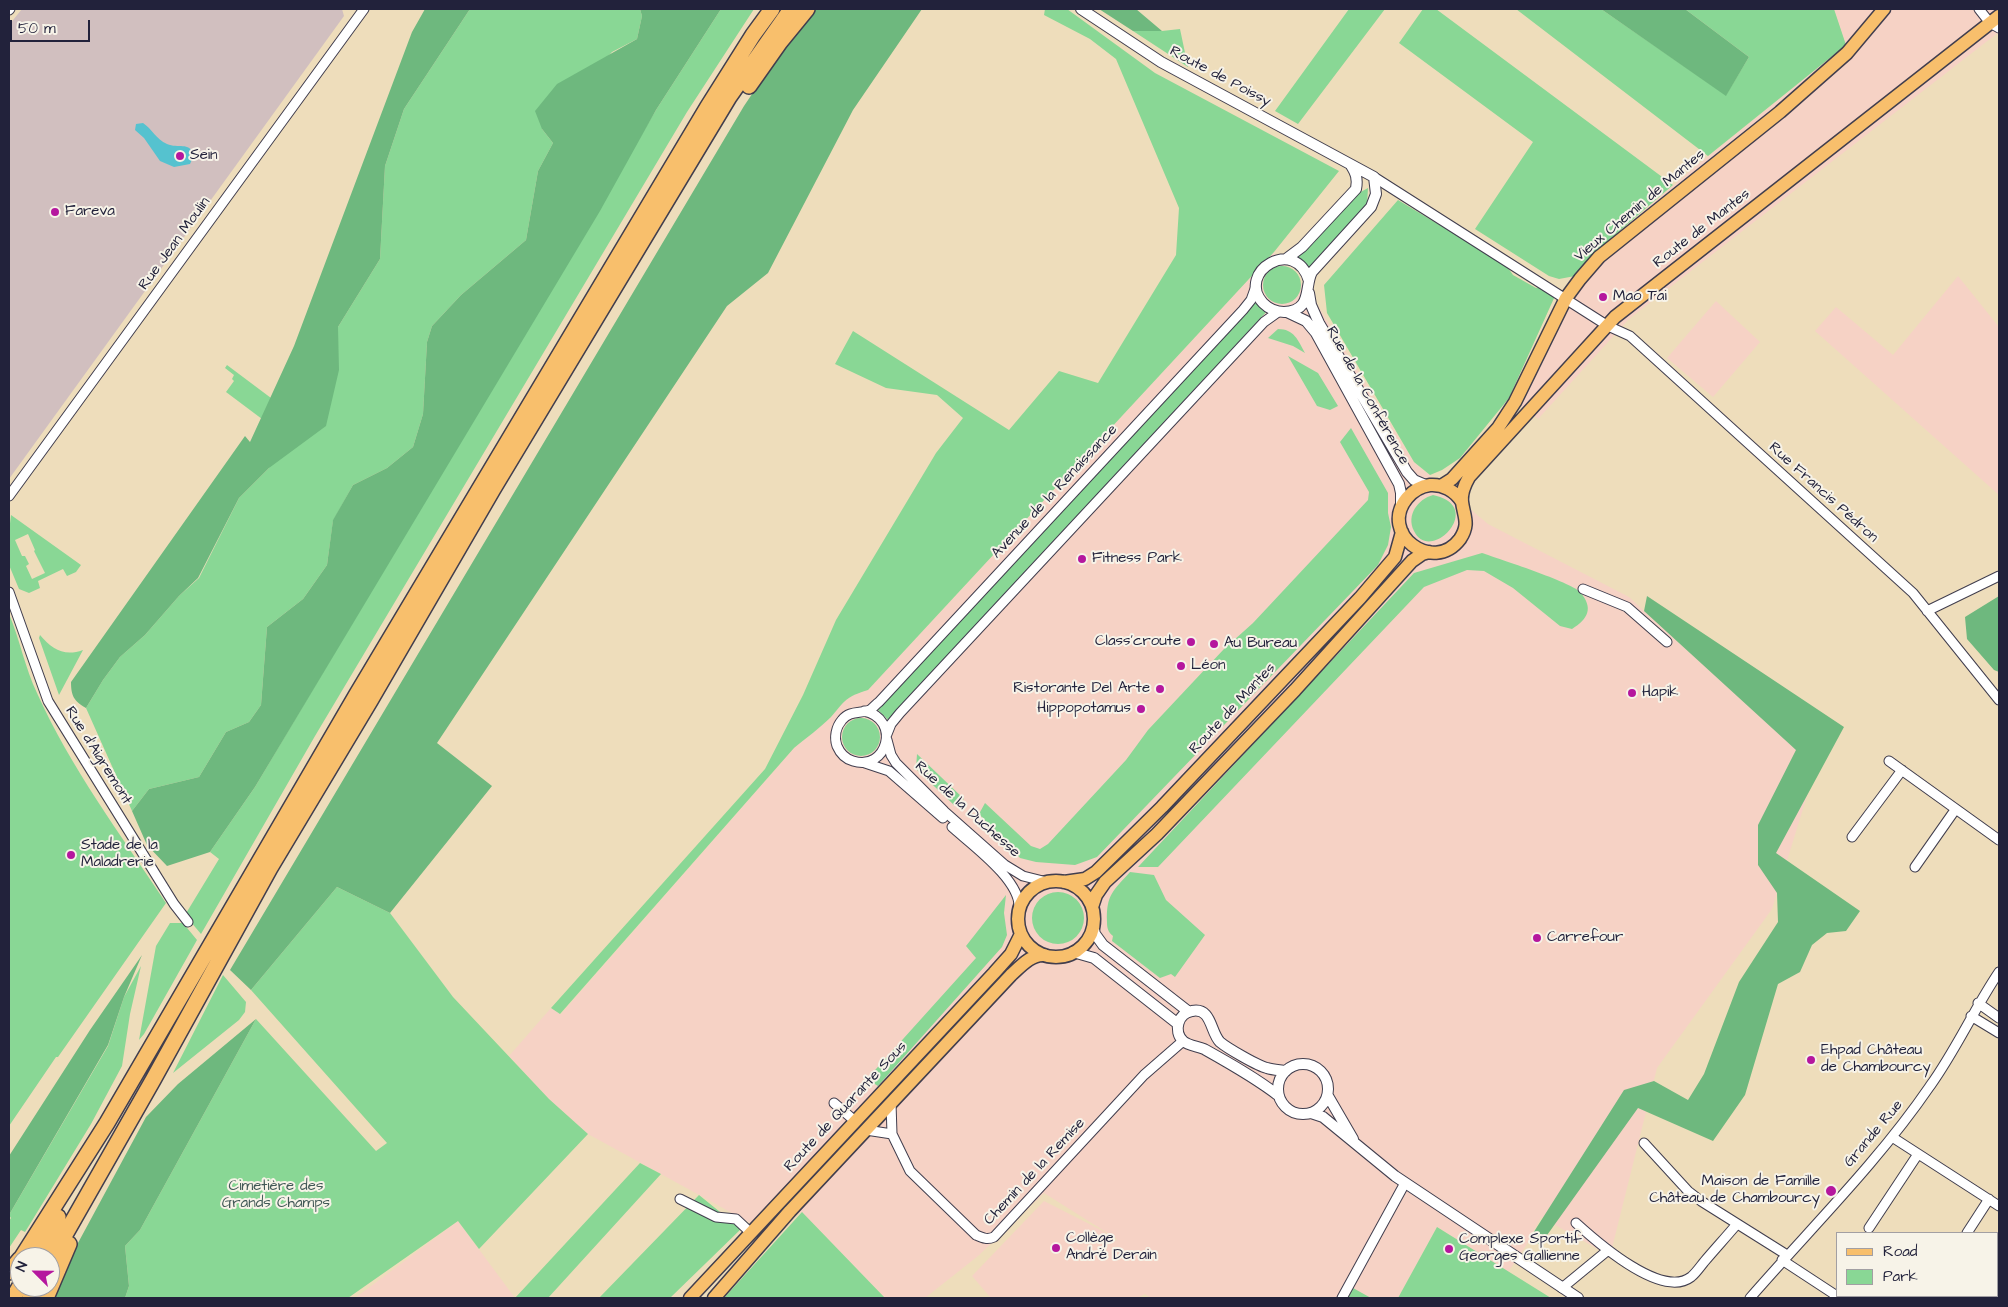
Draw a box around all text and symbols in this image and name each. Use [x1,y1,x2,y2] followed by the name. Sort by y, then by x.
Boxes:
[12,10,92,42] scale bar
[18,18,56,39] text: 50 m
[1166,43,1274,111] street label: Route de Poissy
[1571,146,1709,266] street label: Vieux Chemin de Mantes
[190,147,218,165] place label: Sein
[174,150,186,162] marker: Sein
[1650,186,1754,272] street label: Route de Mantes
[135,194,215,294] street label: Rue Jean Moulin
[65,203,115,221] place label: Fareva
[49,206,61,218] marker: Fareva
[1613,288,1667,306] place label: Mao Tai
[1597,291,1609,303] marker: Mao Tai
[1321,324,1413,468] street label: Rue de la Conférence
[988,421,1122,563] street label: Avenue de la Renaissance
[1765,439,1881,547] street label: Rue Francis Pédron
[1092,550,1182,568] place label: Fitness Park
[1076,553,1088,565] marker: Fitness Park
[1095,633,1181,651] place label: Class'croute
[1224,635,1297,653] place label: Au Bureau
[1185,636,1197,648] marker: Class'croute
[1208,638,1220,650] marker: Au Bureau
[1191,657,1225,675] place label: Léon
[1175,660,1187,672] marker: Léon
[1186,660,1280,758] street label: Route de Mantes
[1013,680,1150,698] place label: Ristorante Del Arte
[1154,683,1166,695] marker: Ristorante Del Arte
[1642,684,1679,702] place label: Hapik
[1626,687,1638,699] marker: Hapik
[1037,700,1131,718] place label: Hippopotamus
[1135,703,1147,715] marker: Hippopotamus
[61,704,135,808] street label: Rue d'Aigremont
[911,758,1023,862] street label: Rue de la Duchesse
[81,837,158,872] place label: Stade de la Maladrerie
[65,849,77,861] marker: Stade de la Maladrerie
[1547,929,1623,947] place label: Carrefour
[1531,932,1543,944] marker: Carrefour
[781,1038,911,1176] street label: Route de Quarante Sous
[1821,1042,1931,1077] place label: Ehpad Château de Chambourcy
[1805,1054,1817,1066] marker: Ehpad Château de Chambourcy
[1841,1097,1907,1171] street label: Grande Rue
[981,1115,1089,1229] street label: Chemin de la Remise
[1649,1173,1820,1208] place label: Maison de Famille Château de Chambourcy
[222,1178,330,1213] park label: Cimetière des Grands Champs
[1824,1184,1838,1198] marker: Maison de Famille Château de Chambourcy
[1066,1230,1157,1265] place label: Collège André Derain
[1459,1231,1582,1266] place label: Complexe Sportif Georges Gallienne
[1836,1232,1998,1297] legend
[1883,1241,1917,1262] text: Road
[1050,1242,1062,1254] marker: Collège André Derain
[1443,1243,1455,1255] marker: Complexe Sportif Georges Gallienne
[10,1247,60,1297] north arrow
[11,1259,33,1274] text: N
[1883,1266,1918,1287] text: Park

